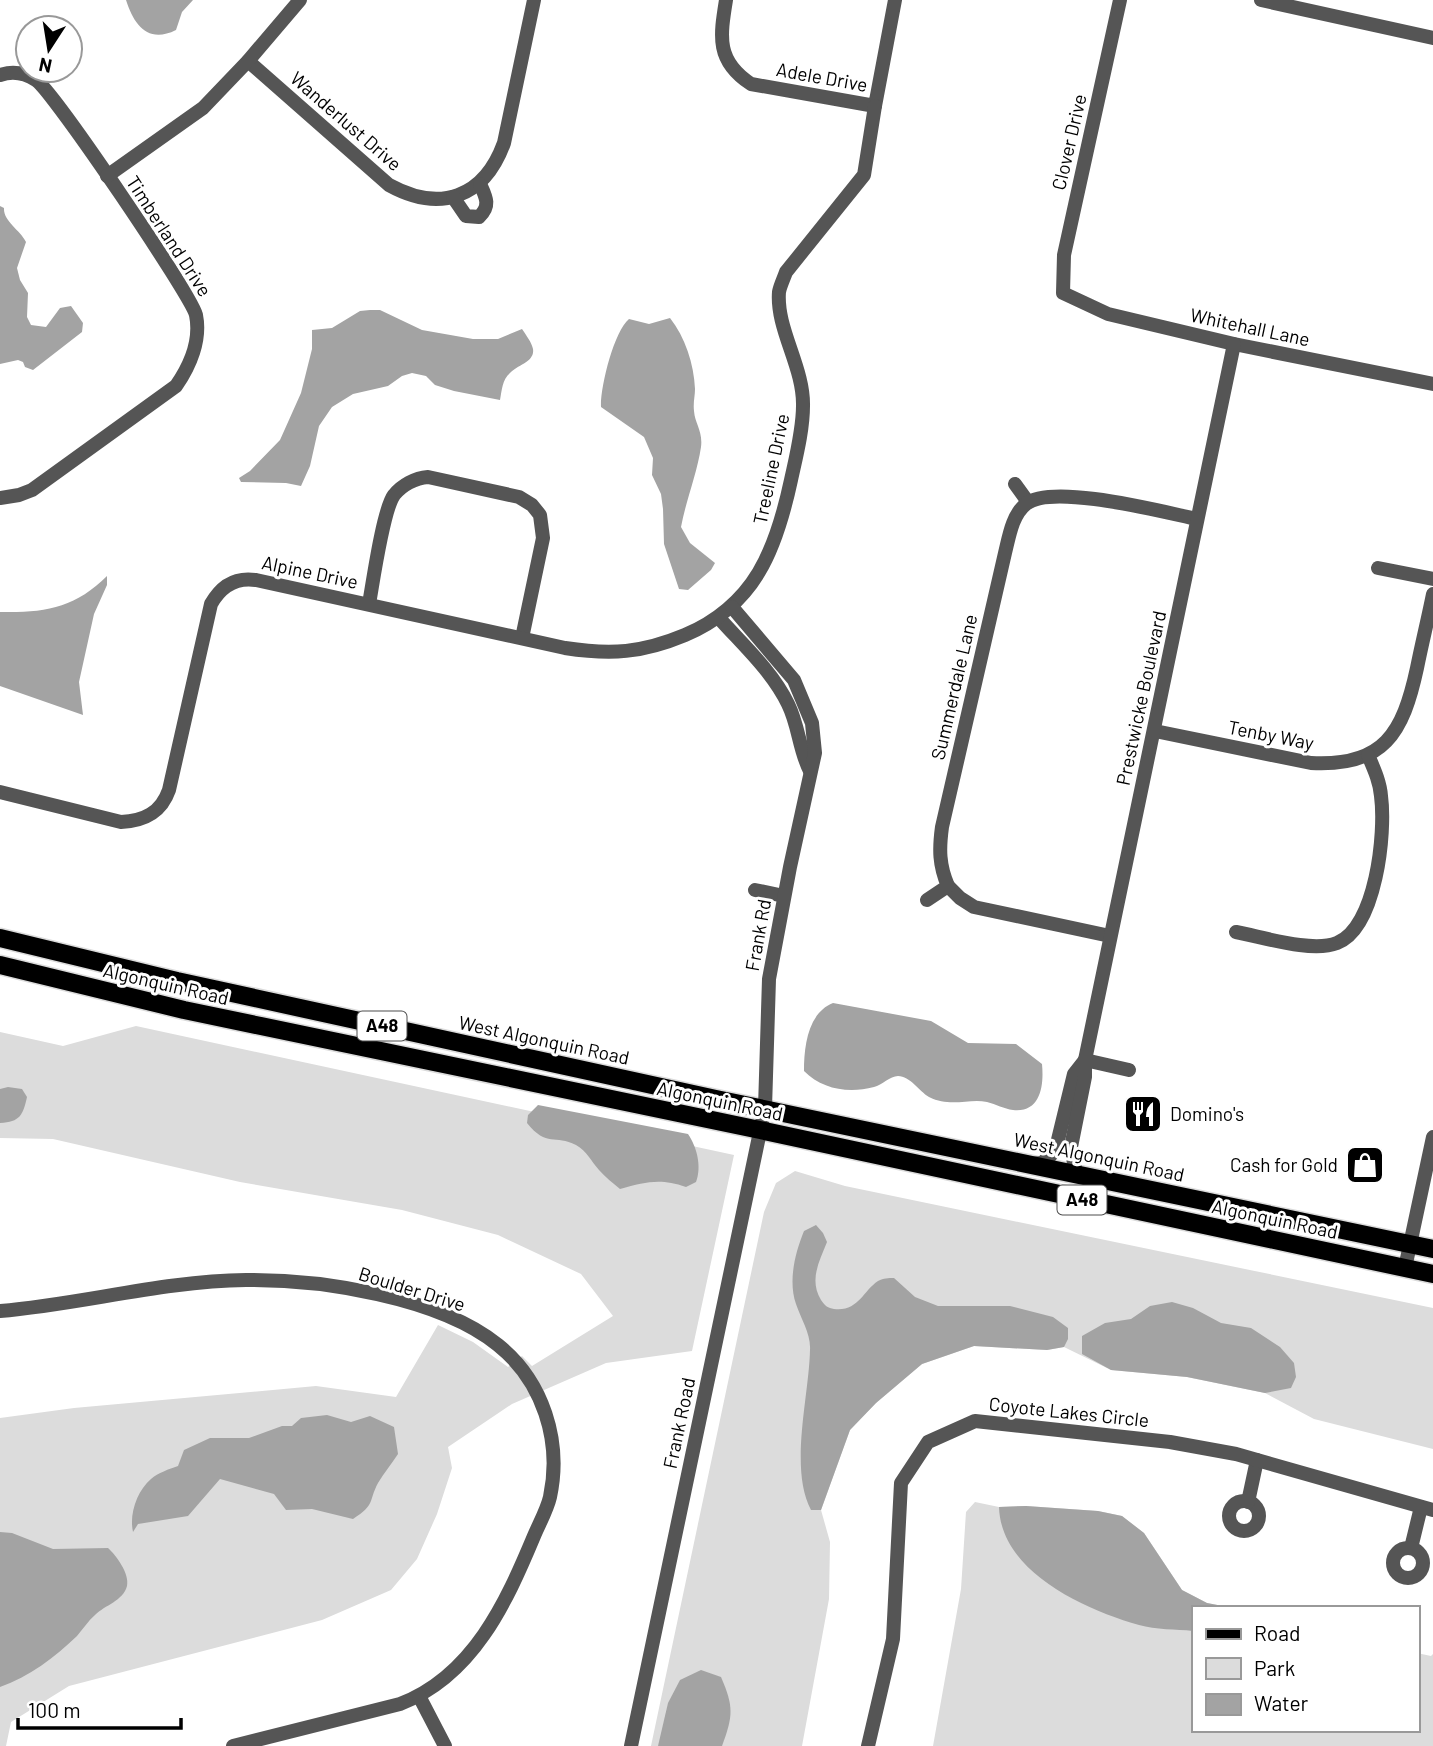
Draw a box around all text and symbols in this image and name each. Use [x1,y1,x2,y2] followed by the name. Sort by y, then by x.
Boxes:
[14,14,84,84] north arrow
[37,54,54,79] text: N
[775,57,870,96] street label: Adele Drive
[286,66,407,175] street label: Wanderlust Drive
[1046,92,1091,192] street label: Clover Drive
[122,171,217,300] street label: Timberland Drive
[1188,303,1312,350] street label: Whitehall Lane
[748,411,793,526] street label: Treeline Drive
[260,550,360,593] street label: Alpine Drive
[1111,608,1170,787] street label: Prestwicke Boulevard
[926,612,981,762] street label: Summerdale Lane
[1226,715,1316,754] street label: Tenby Way
[740,897,775,973] street label: Frank Rd
[101,958,231,1009] street label: Algonquin Road
[457,1010,631,1069] street label: West Algonquin Road
[358,1012,406,1041] road number: A48
[655,1076,785,1125] street label: Algonquin Road
[1122,1093,1164,1135] restaurant icon: Domino's
[1170,1102,1244,1125] place label: Domino's
[1012,1127,1186,1186] street label: West Algonquin Road
[1344,1144,1386,1186] shop icon: Cash for Gold
[1230,1153,1338,1176] place label: Cash for Gold
[1058,1185,1106,1214] road number: A48
[1210,1194,1340,1243] street label: Algonquin Road
[356,1261,468,1316] street label: Boulder Drive
[658,1375,699,1471] street label: Frank Road
[988,1392,1150,1431] street label: Coyote Lakes Circle
[1192,1606,1419,1732] legend
[1254,1620,1300,1645] text: Road
[1254,1655,1295,1680] text: Park
[18,1686,180,1730] scale bar
[1254,1690,1309,1715] text: Water
[28,1697,81,1722] text: 100 m

